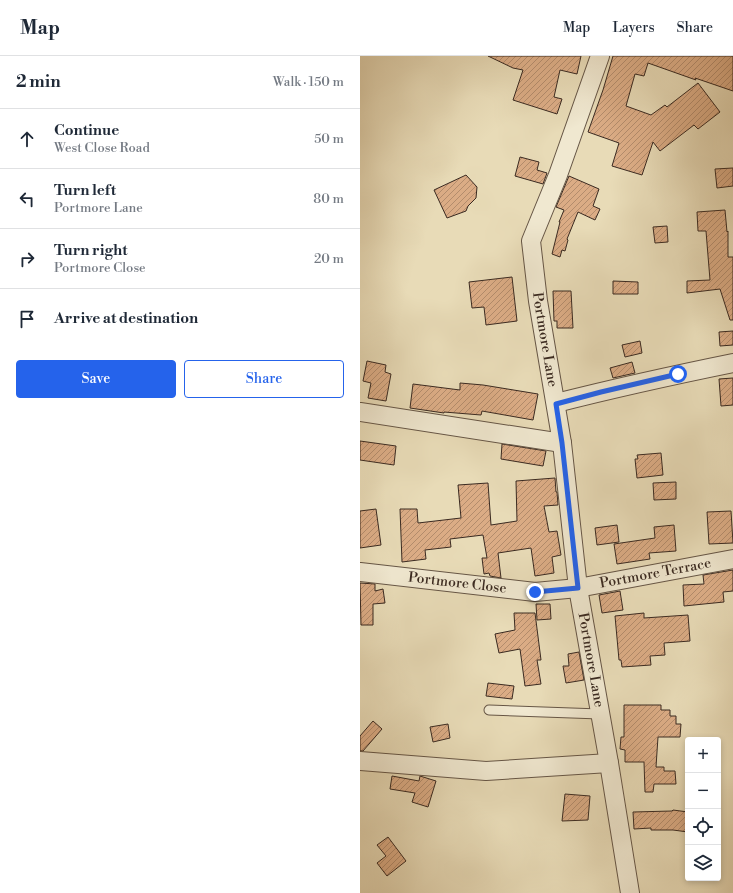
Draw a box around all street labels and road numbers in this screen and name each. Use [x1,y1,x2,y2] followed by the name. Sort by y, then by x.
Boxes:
[528,291,561,388] street label: Portmore Lane
[598,554,713,593] street label: Portmore Terrace
[407,569,507,598] street label: Portmore Close
[574,611,608,709] street label: Portmore Lane

